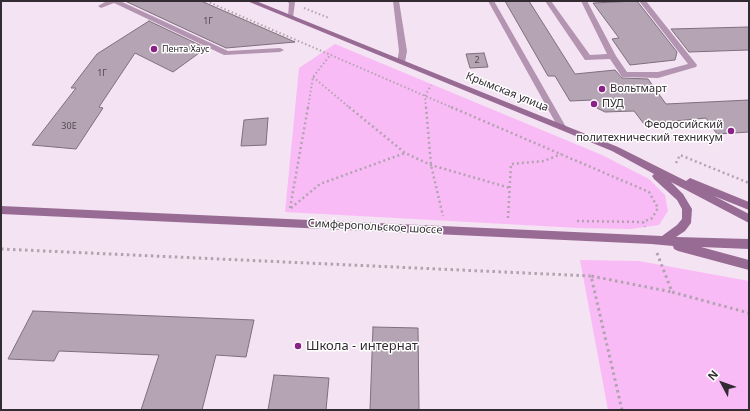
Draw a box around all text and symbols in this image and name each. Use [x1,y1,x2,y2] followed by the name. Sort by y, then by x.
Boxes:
[203,16,213,26] house number: 1Г
[149,44,159,54] marker: Пента Хаус
[162,44,209,54] place label: Пента Хаус
[474,55,480,65] house number: 2
[97,68,107,78] house number: 1Г
[464,69,550,115] street label: Крымская улица
[610,82,667,96] place label: Вольтмарт
[597,84,607,94] marker: Вольтмарт
[602,97,624,111] place label: ПУД
[589,99,599,109] marker: ПУД
[576,118,723,144] place label: Феодосийский политехнический техникум
[61,121,77,131] house number: 30Е
[726,126,736,136] marker: Феодосийский политехнический техникум
[307,217,443,237] street label: Симферопольское шоссе
[306,338,418,354] place label: Школа - интернат
[293,341,303,351] marker: Школа - интернат
[702,363,742,403] north arrow
[704,367,721,383] text: N

